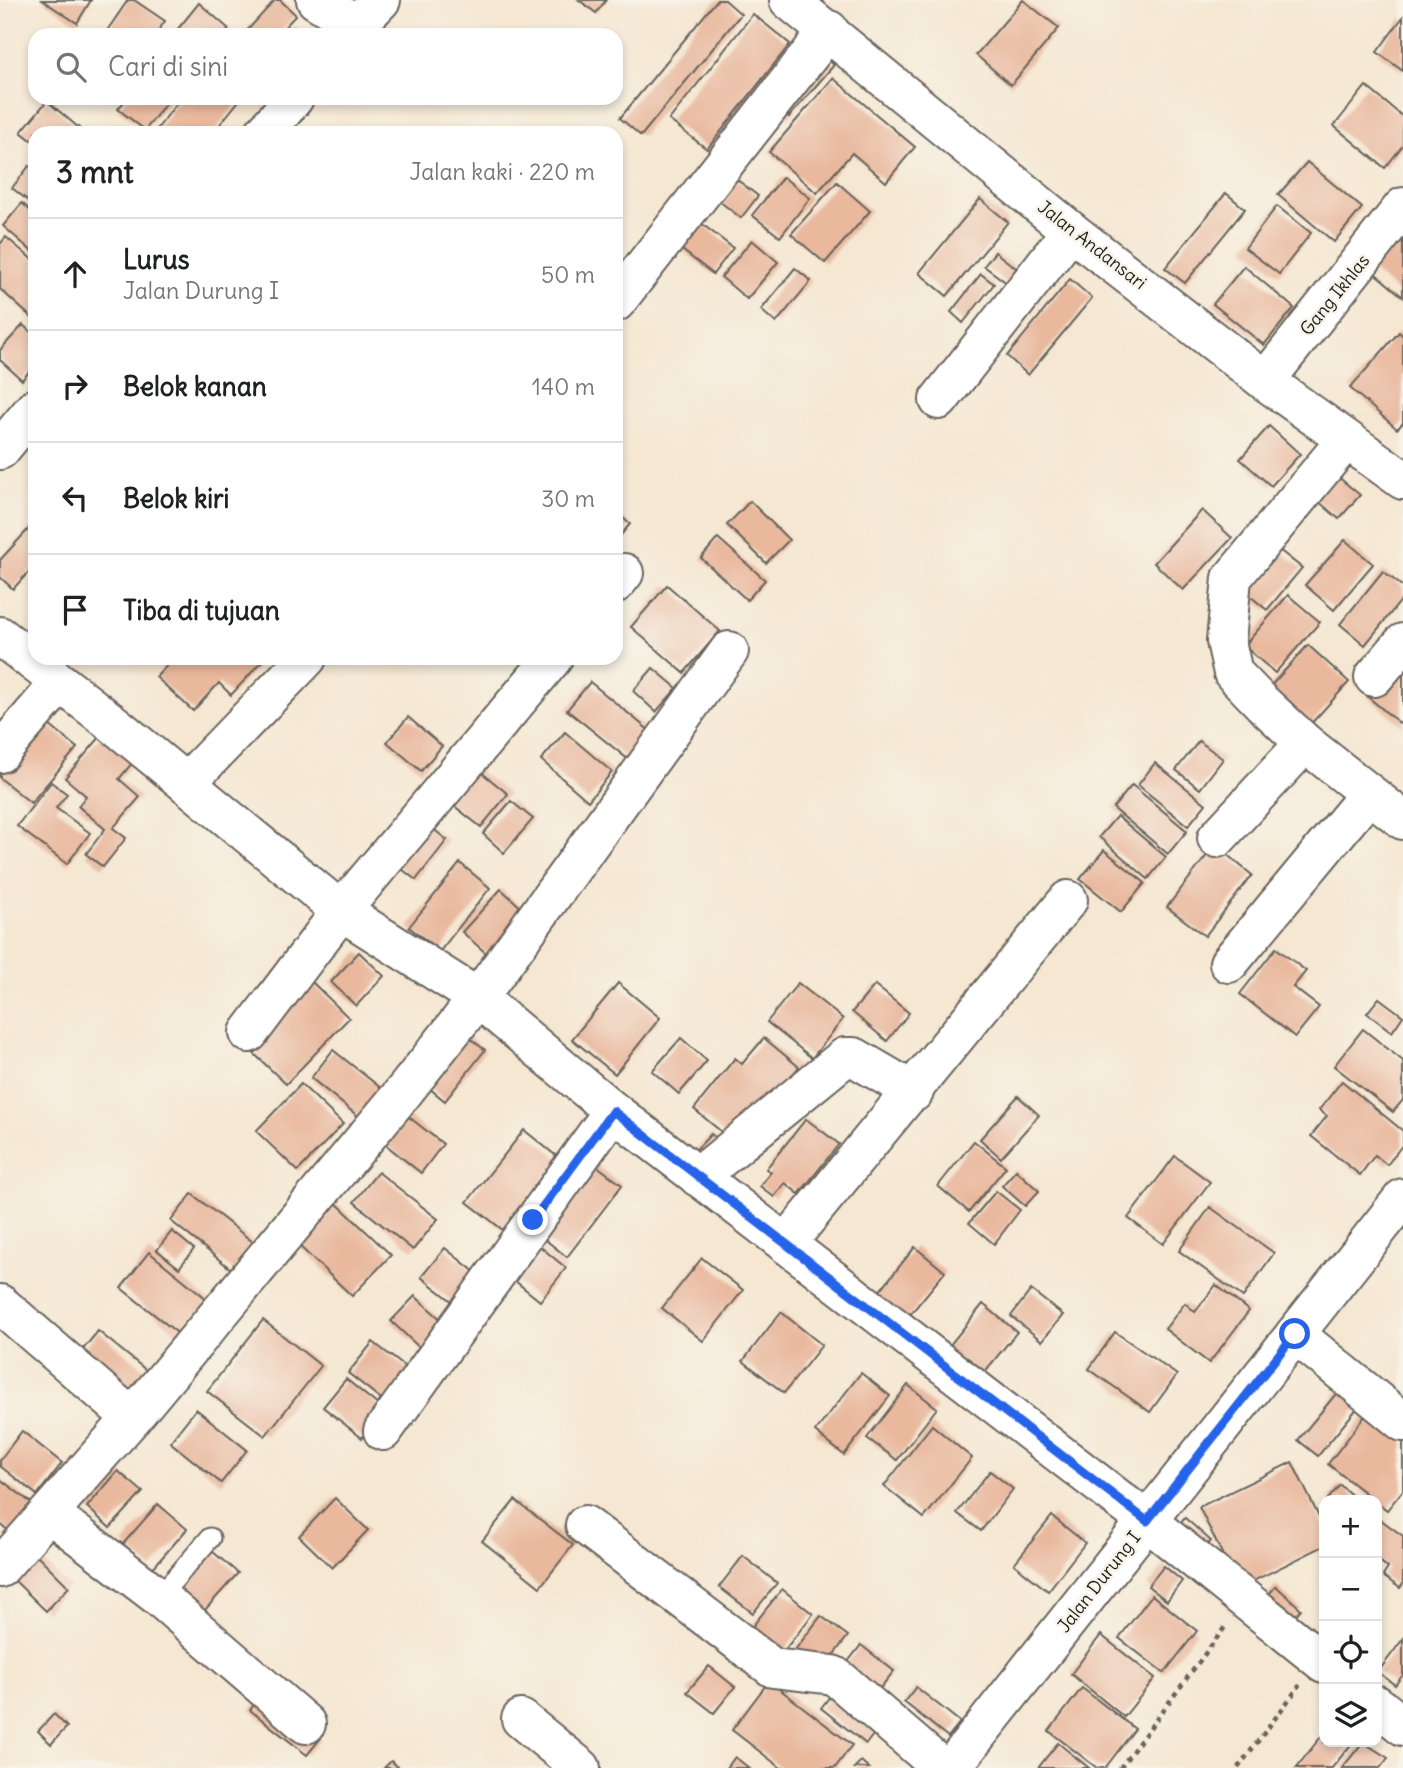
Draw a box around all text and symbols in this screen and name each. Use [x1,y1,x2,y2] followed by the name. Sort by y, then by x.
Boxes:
[28,28,623,105] search box
[52,48,90,86] icon: search
[108,50,228,83] text: Cari di sini
[56,153,134,191] text: 3 mnt
[410,157,595,186] text: Jalan kaki · 220 m
[1033,195,1151,294] street label: Jalan Andansari
[123,243,190,276] text: Lurus
[1295,249,1374,340] street label: Gang Ikhlas
[56,255,94,293] icon: ahead
[541,260,595,289] text: 50 m
[123,276,279,305] text: Jalan Durung I
[56,367,94,405] icon: right
[123,370,267,403] text: Belok kanan
[532,372,595,401] text: 140 m
[56,479,94,517] icon: left
[123,482,229,515] text: Belok kiri
[541,484,595,513] text: 30 m
[56,591,94,629] icon: arrive
[123,594,280,627] text: Tiba di tujuan
[517,1204,548,1235] route end
[1279,1318,1310,1349] route start
[1319,1495,1382,1747] map controls
[1319,1495,1382,1558] button: +
[1052,1526,1145,1637] street label: Jalan Durung I
[1319,1558,1382,1621] button: −
[1319,1621,1382,1684] button: locate
[1319,1684,1382,1747] button: layers

